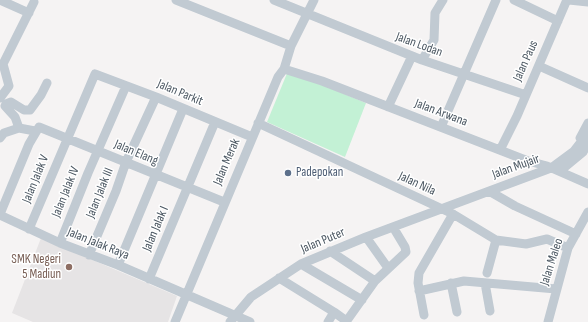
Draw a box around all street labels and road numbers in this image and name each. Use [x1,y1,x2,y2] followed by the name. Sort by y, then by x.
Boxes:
[393,29,445,61] street label: Jalan Lodan
[510,38,542,84] street label: Jalan Paus
[155,76,205,110] street label: Jalan Parkit
[412,96,470,130] street label: Jalan Arwana
[210,136,244,188] street label: Jalan Merak
[112,137,160,169] street label: Jalan Elang
[490,151,542,183] street label: Jalan Mujair
[19,153,53,205] street label: Jalan Jalak V
[49,164,83,220] street label: Jalan Jalak IV
[83,166,117,220] street label: Jalan Jalak III
[396,169,438,199] street label: Jalan Nila
[140,204,172,254] street label: Jalan Jalak I
[65,225,131,263] street label: Jalan Jalak Raya
[299,225,347,257] street label: Jalan Puter
[537,237,567,287] street label: Jalan Maleo

